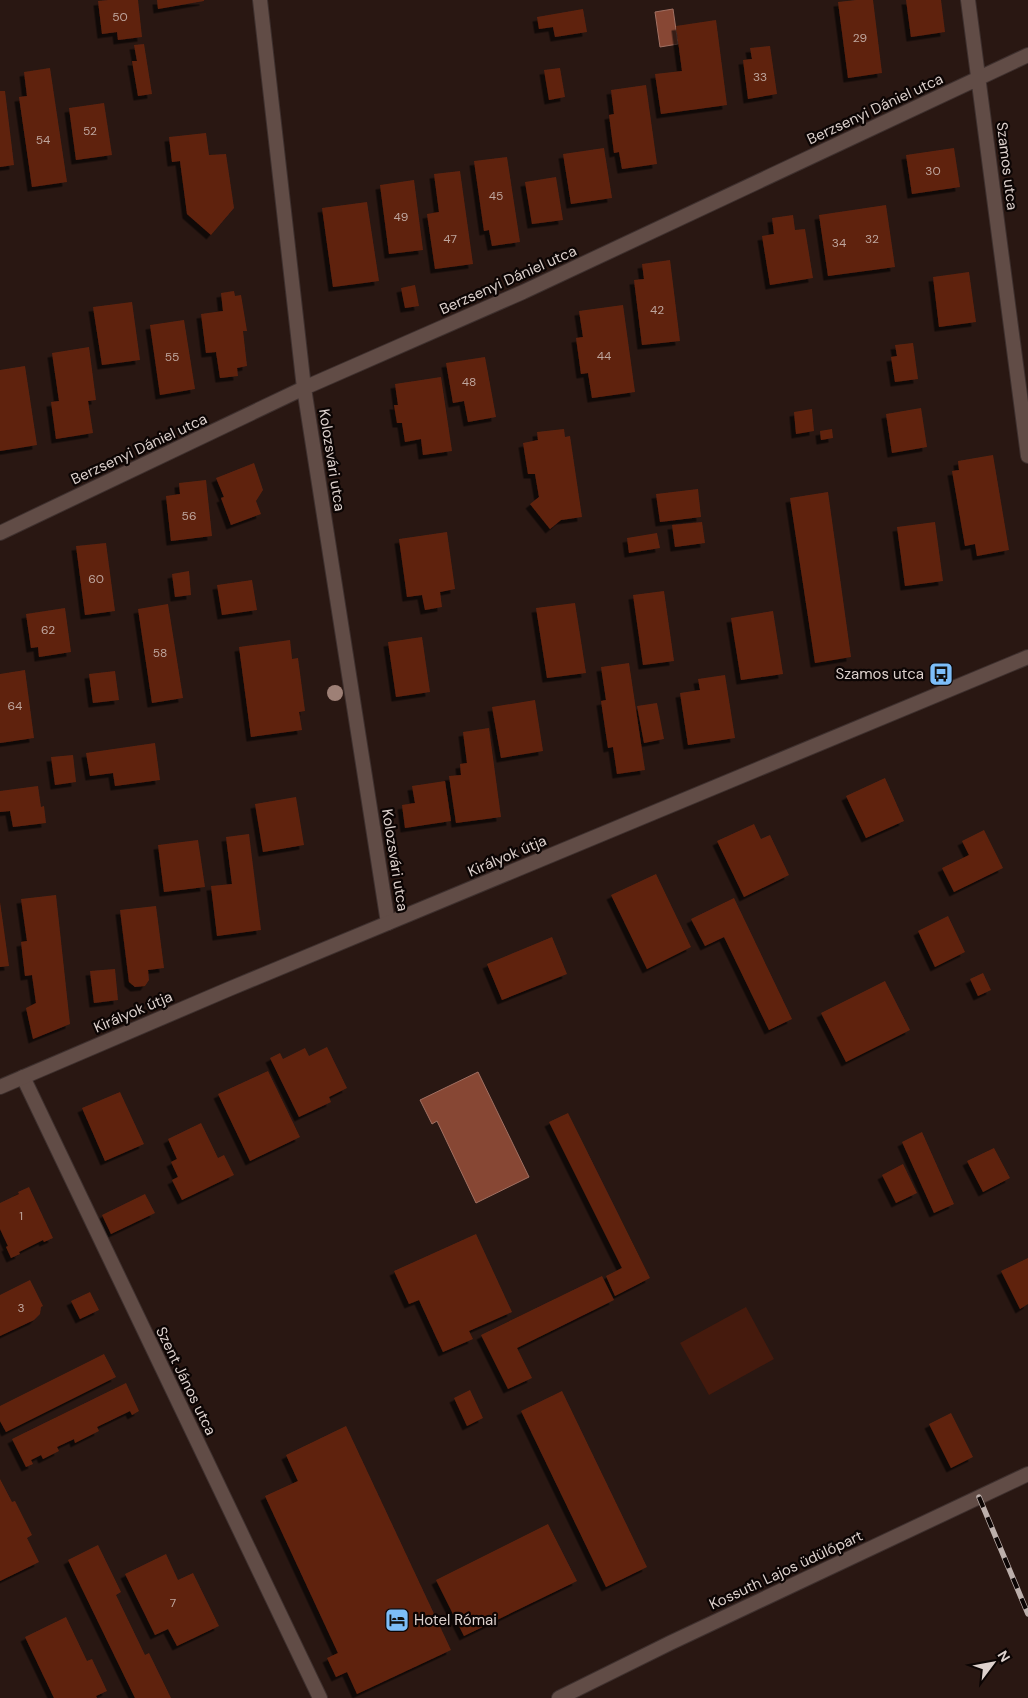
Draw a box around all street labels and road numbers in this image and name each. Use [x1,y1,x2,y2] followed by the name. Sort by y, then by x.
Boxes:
[804,69,946,149] street label: Berzsenyi Dániel utca
[992,121,1022,211] street label: Szamos utca
[436,241,580,319] street label: Berzsenyi Dániel utca
[314,407,350,513] street label: Kolozsvári utca
[68,409,210,489] street label: Berzsenyi Dániel utca
[377,807,413,913] street label: Kolozsvári utca
[465,830,549,882] street label: Királyok útja
[91,986,175,1038] street label: Királyok útja
[151,1323,221,1439] street label: Szent János utca
[706,1526,866,1614] street label: Kossuth Lajos üdülőpart

